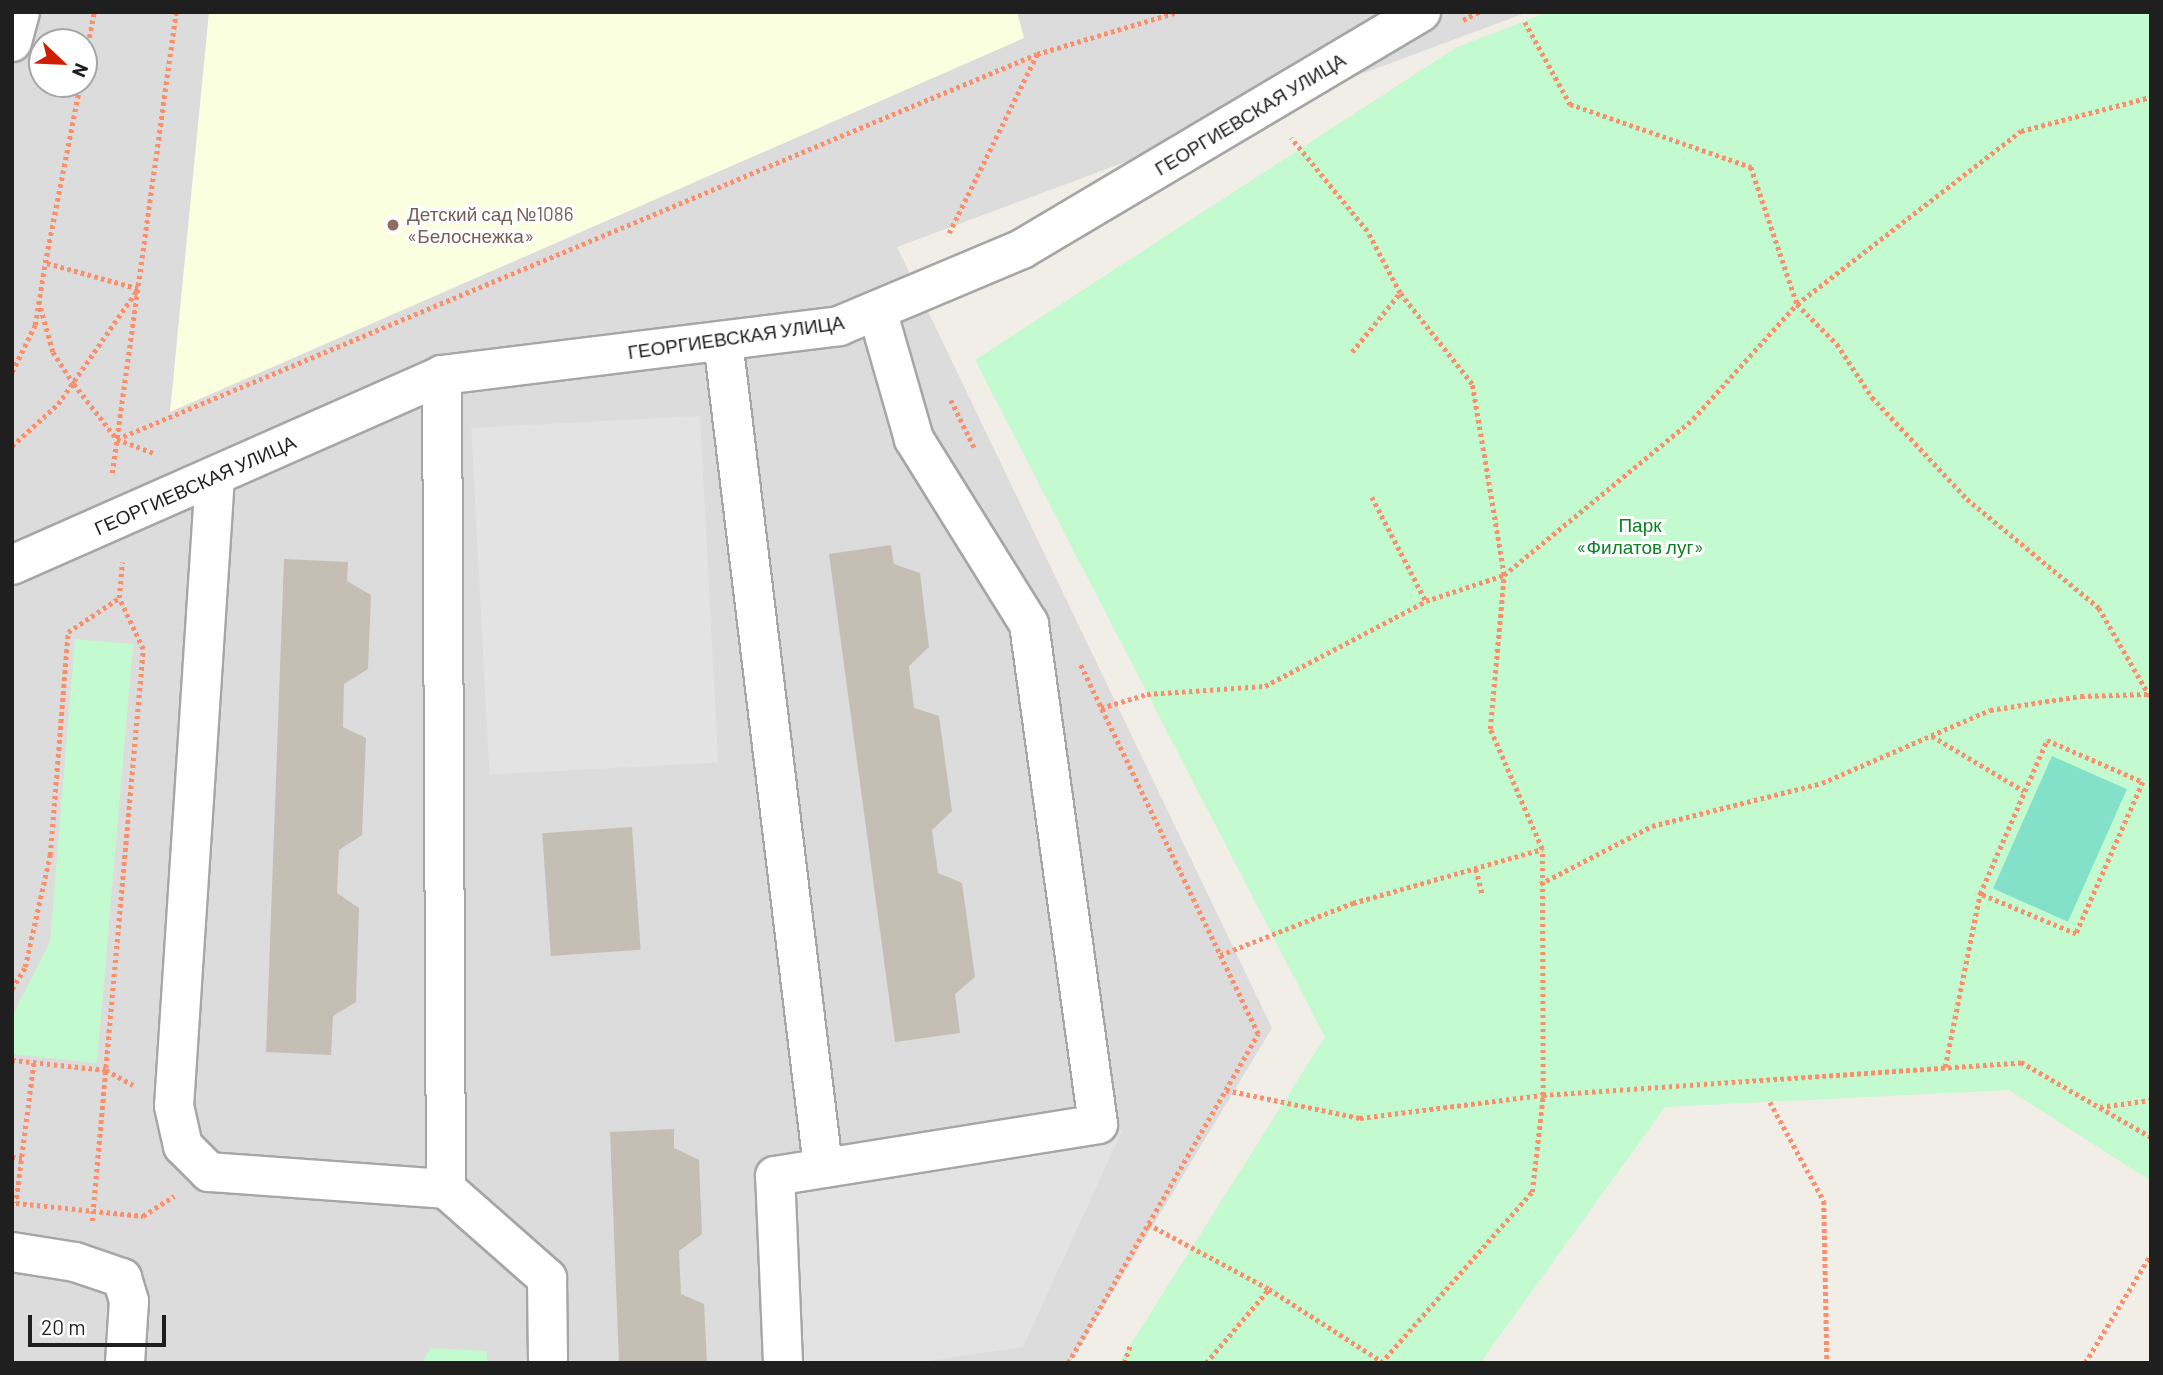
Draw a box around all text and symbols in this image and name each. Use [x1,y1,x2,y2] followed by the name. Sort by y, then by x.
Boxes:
[28,28,98,98] north arrow
[1151,48,1349,180] street label: ГЕОРГИЕВСКАЯ УЛИЦА
[68,60,94,81] text: N
[407,203,574,247] place label: Детский сад №1086 «Белоснежка»
[385,217,401,233] marker: Детский сад №1086 «Белоснежка»
[626,311,846,363] street label: ГЕОРГИЕВСКАЯ УЛИЦА
[91,430,299,540] street label: ГЕОРГИЕВСКАЯ УЛИЦА
[1576,514,1704,558] park label: Парк «Филатов луг»
[32,1302,170,1346] scale bar
[41,1314,86,1339] text: 20 m

